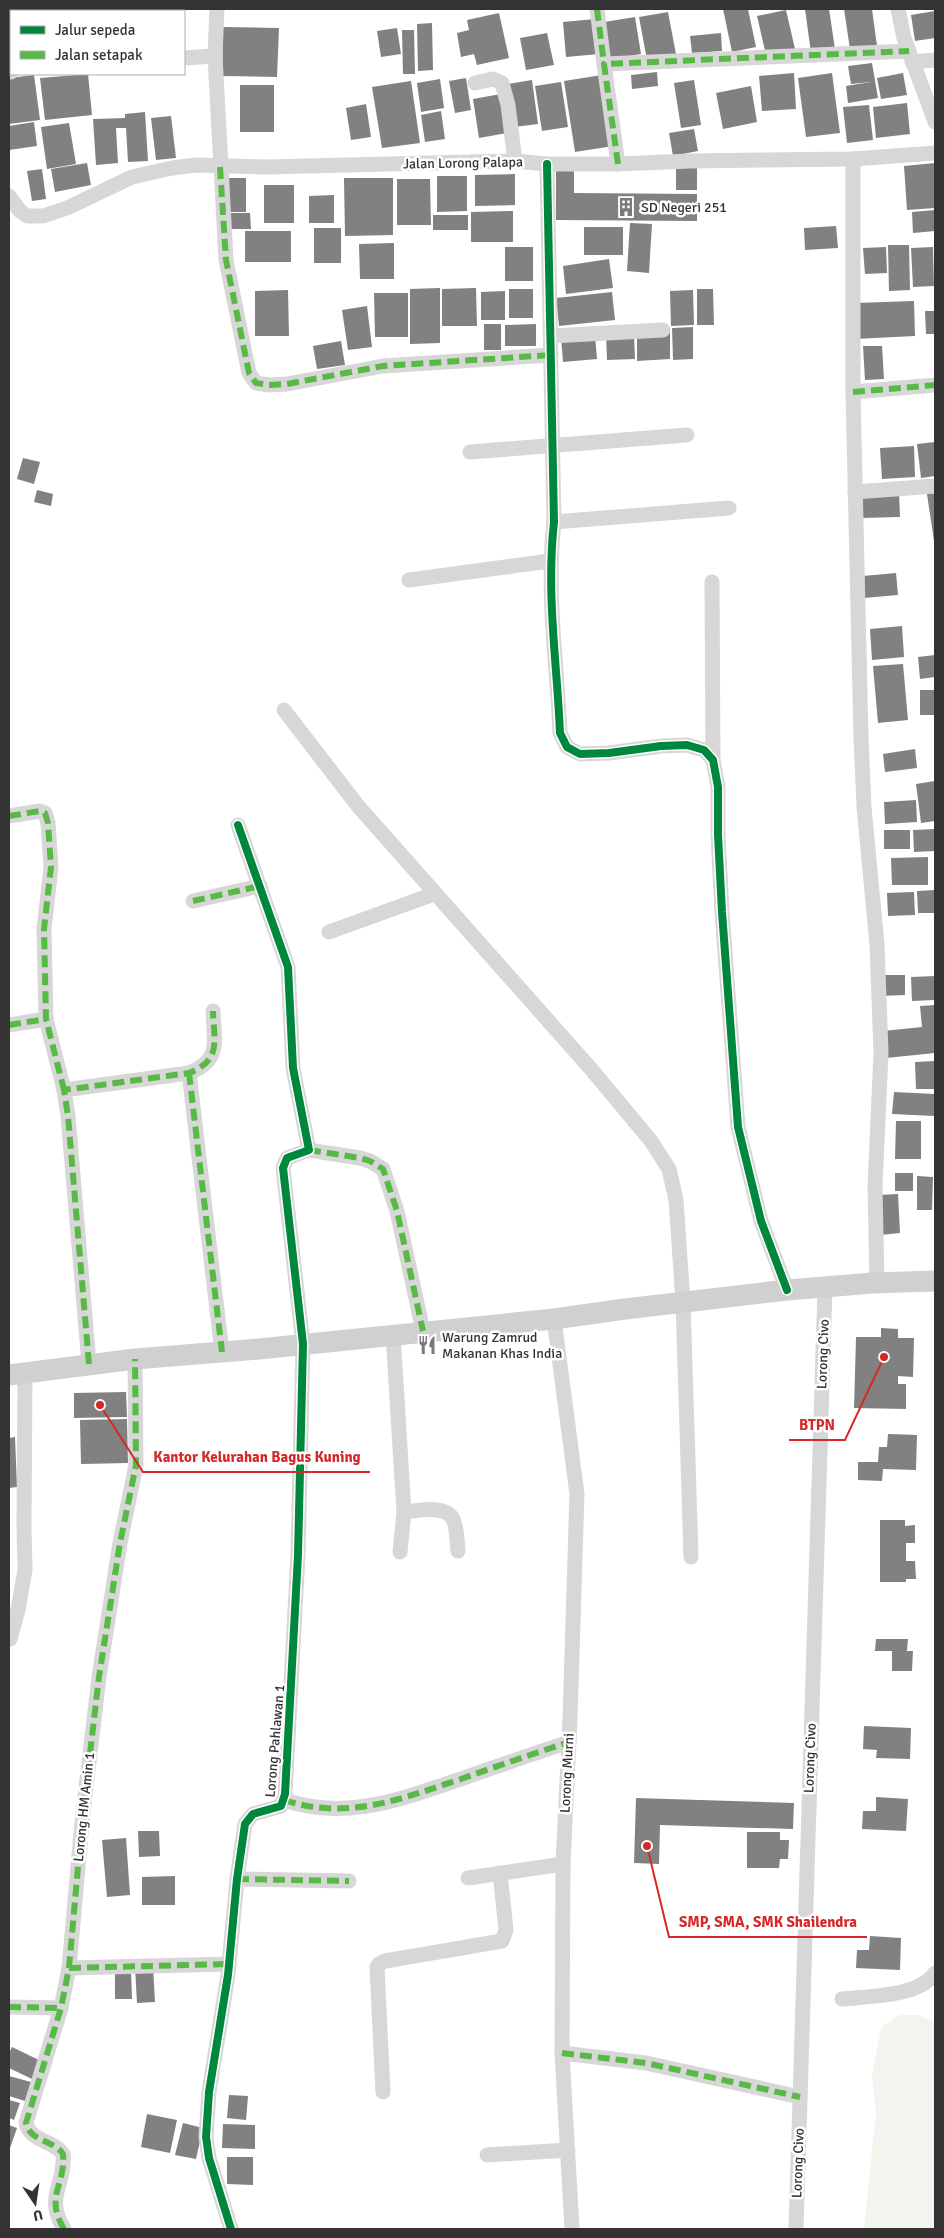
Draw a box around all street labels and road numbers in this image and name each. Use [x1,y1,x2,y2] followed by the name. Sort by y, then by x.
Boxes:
[403,153,523,173] street label: Jalan Lorong Palapa
[813,1319,833,1389] street label: Lorong Civo
[262,1684,288,1798] street label: Lorong Pahlawan 1
[800,1723,820,1793] street label: Lorong Civo
[556,1733,578,1813] street label: Lorong Murni
[70,1751,98,1863] street label: Lorong HM Amin 1
[788,2128,808,2198] street label: Lorong Civo

